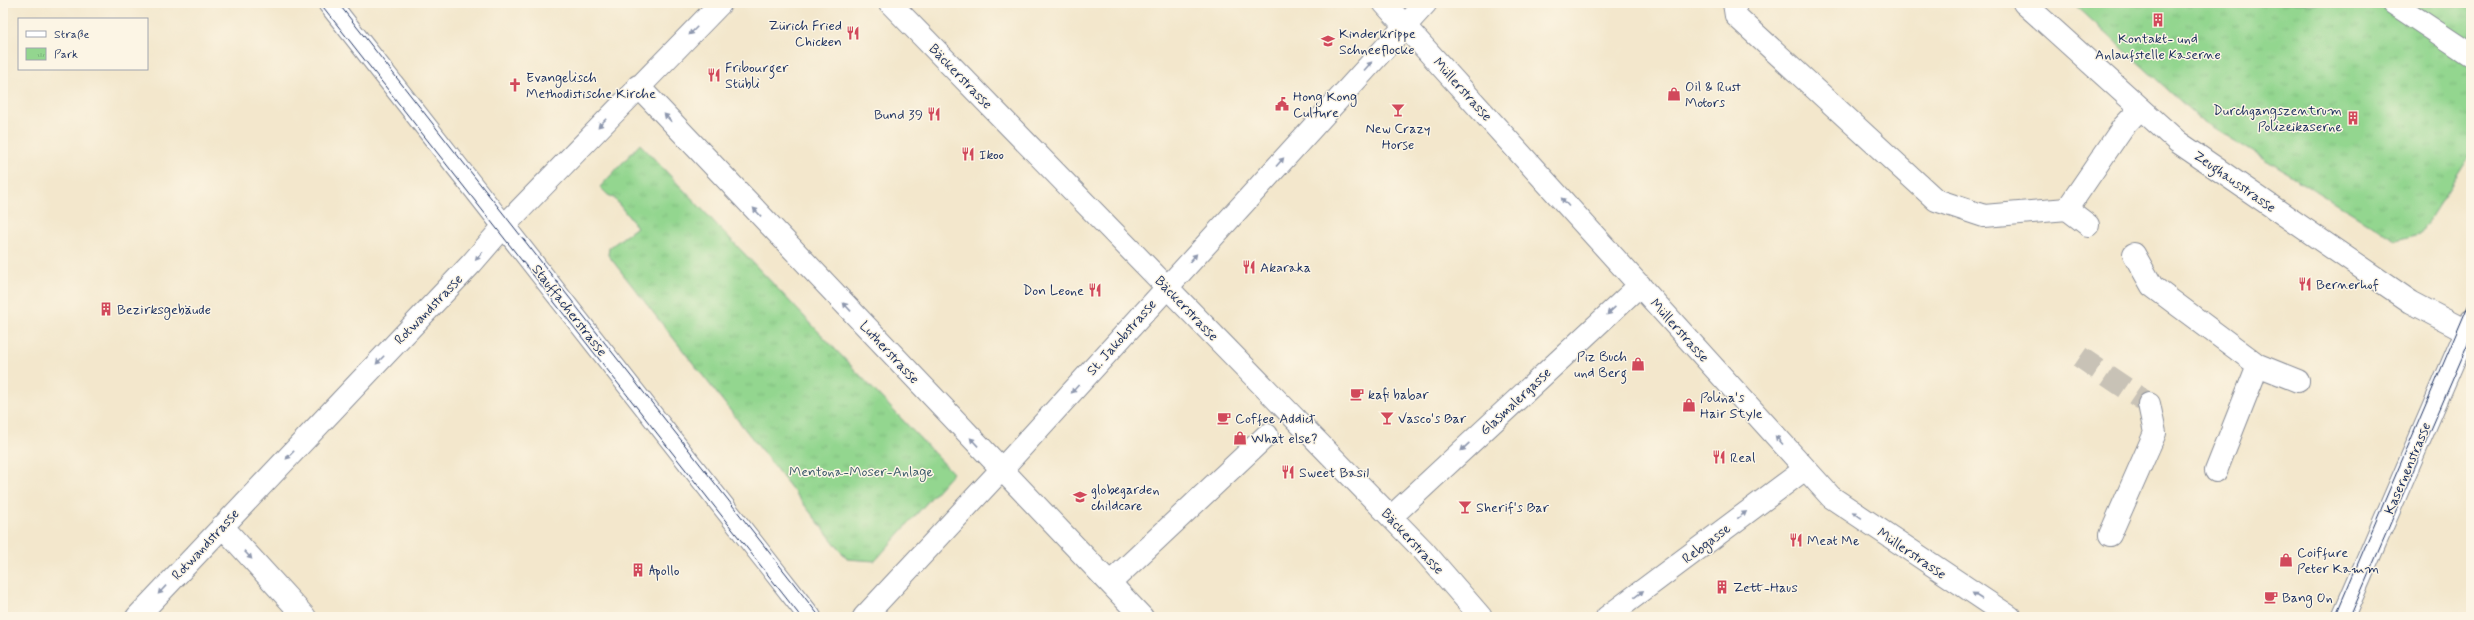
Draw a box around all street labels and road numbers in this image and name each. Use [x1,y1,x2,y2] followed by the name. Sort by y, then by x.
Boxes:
[925,40,996,113] street label: Bäckerstrasse
[1429,54,1496,125] street label: Müllerstrasse
[2189,147,2279,219] street label: Zeughausstrasse
[528,261,611,360] street label: Stauffacherstrasse
[391,271,467,349] street label: Rotwandstrasse
[1151,272,1222,345] street label: Bäckerstrasse
[1646,295,1713,366] street label: Müllerstrasse
[1083,296,1161,379] street label: St. Jakobstrasse
[855,317,923,388] street label: Lutherstrasse
[1476,364,1555,439] street label: Glasmalergasse
[2380,420,2435,517] street label: Kasernenstrasse
[168,505,243,584] street label: Rotwandstrasse
[1377,505,1447,579] street label: Bäckerstrasse
[1679,519,1735,569] street label: Rebgasse
[1873,524,1950,584] street label: Müllerstrasse

